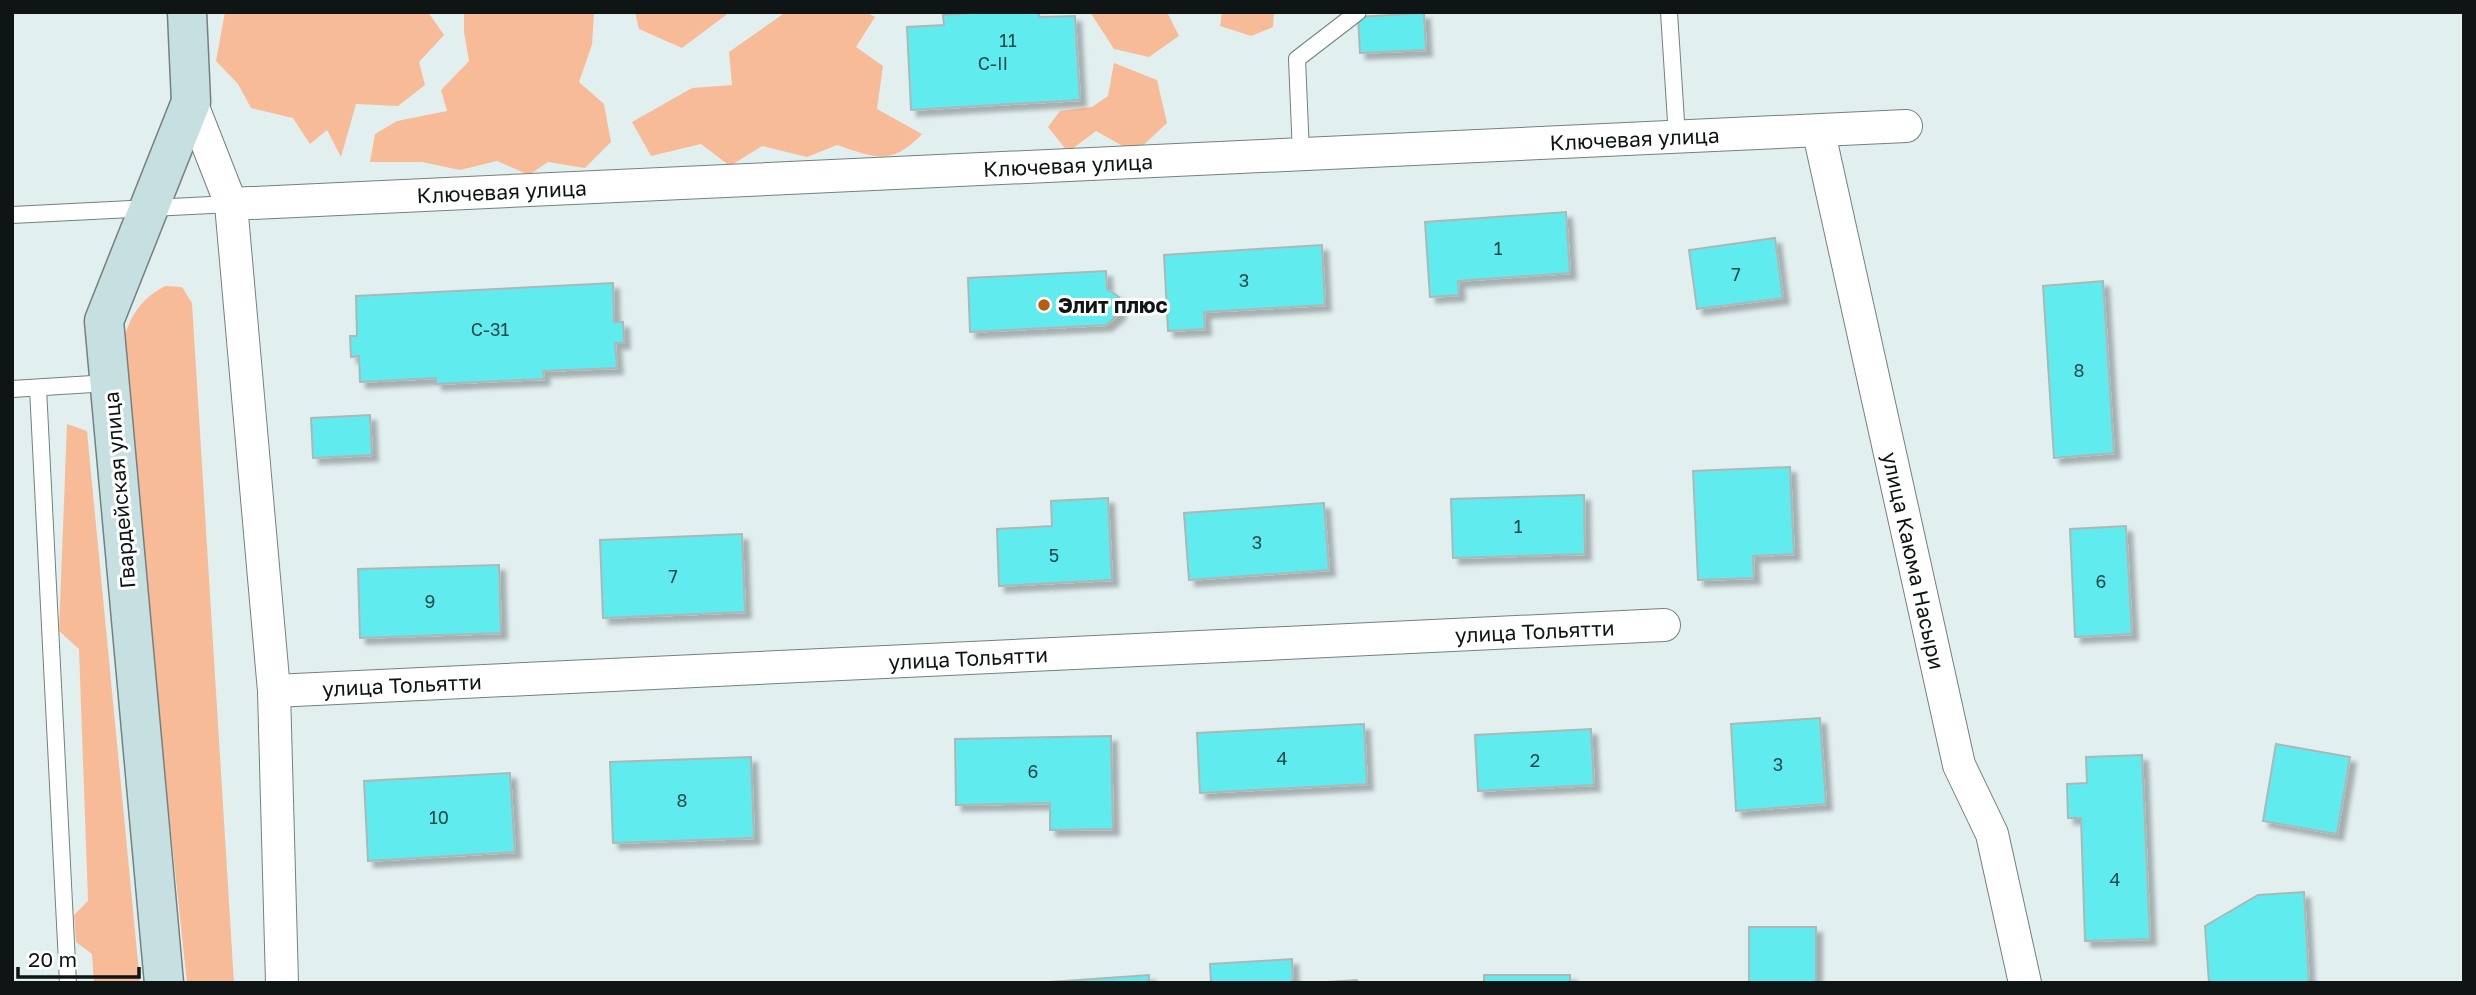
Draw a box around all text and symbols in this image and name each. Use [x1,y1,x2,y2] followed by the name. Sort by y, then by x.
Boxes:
[999,29,1017,51] house number: 11
[978,52,1008,74] house number: С-II
[1549,122,1720,156] street label: Ключевая улица
[983,148,1154,182] street label: Ключевая улица
[416,174,587,208] street label: Ключевая улица
[1494,237,1503,259] house number: 1
[1731,263,1741,285] house number: 7
[1239,269,1249,291] house number: 3
[1058,292,1168,318] place label: Элит плюс
[1036,297,1052,313] marker: Элит плюс
[471,318,509,340] house number: С-31
[2074,359,2084,381] house number: 8
[97,390,141,590] street label: Гвардейская улица
[1877,449,1950,672] street label: улица Каюма Насыри
[1514,515,1523,537] house number: 1
[1252,531,1262,553] house number: 3
[1049,544,1059,566] house number: 5
[668,565,678,587] house number: 7
[2096,570,2106,592] house number: 6
[425,590,435,612] house number: 9
[1454,614,1615,648] street label: улица Тольятти
[888,641,1049,675] street label: улица Тольятти
[321,668,482,702] street label: улица Тольятти
[1277,747,1288,769] house number: 4
[1530,749,1540,771] house number: 2
[1773,753,1783,775] house number: 3
[1028,760,1038,782] house number: 6
[677,789,687,811] house number: 8
[429,806,449,828] house number: 10
[2110,868,2121,890] house number: 4
[18,936,138,980] scale bar
[28,946,77,972] text: 20 m

